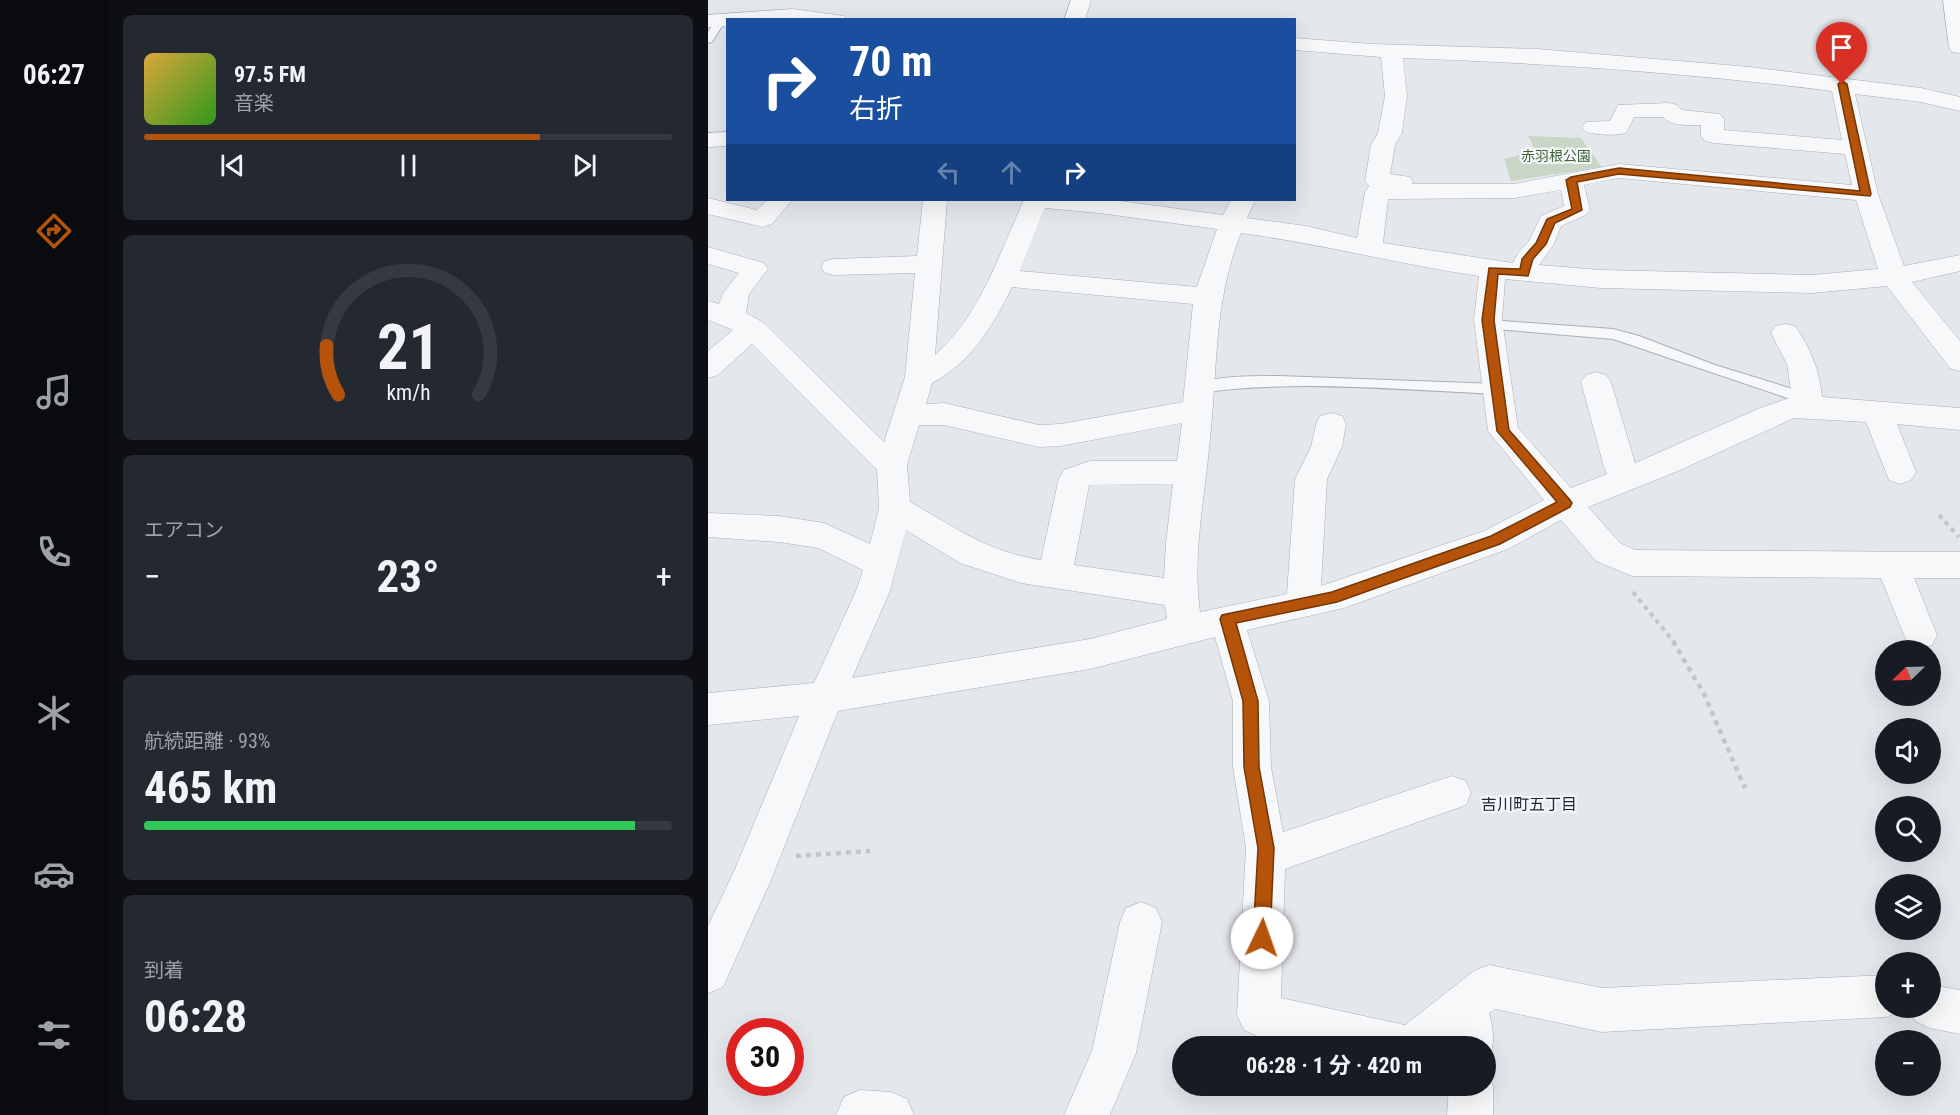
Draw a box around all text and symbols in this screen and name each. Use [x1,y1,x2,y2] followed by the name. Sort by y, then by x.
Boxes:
[1816,22,1867,84] pin
[1825,31,1858,64] icon: arrive
[849,37,932,86] text: 70 m
[750,42,828,120] icon: right
[23,59,85,91] text: 06:27
[234,62,306,87] text: 97.5 FM
[234,91,274,115] text: 音楽
[849,93,903,125] text: 右折
[1521,148,1591,164] park label: 赤羽根公園
[216,149,249,182] icon: previous
[392,149,425,182] icon: pause
[568,149,601,182] icon: next
[932,156,965,189] icon: left
[995,156,1028,189] icon: ahead
[1058,156,1091,189] icon: right
[33,210,75,252] icon: directions
[376,311,440,384] text: 21
[33,371,75,413] icon: music
[386,380,430,405] text: km/h
[144,518,224,542] text: エアコン
[33,531,75,573] icon: phone
[377,550,440,603] text: 23°
[144,557,161,596] text: −
[656,557,672,596] text: +
[1875,640,1941,706] north arrow
[1875,640,1941,1096] map controls
[33,692,75,734] icon: climate
[1875,718,1941,784] button: sound
[144,729,270,753] text: 航続距離 · 93%
[144,761,277,814] text: 465 km
[1481,795,1577,814] district label: 吉川町五丁目
[1875,796,1941,862] button: search
[33,853,75,895] icon: car
[1875,874,1941,940] button: layers
[1230,906,1294,970] position arrow
[1875,952,1941,1018] button: +
[144,958,184,982] text: 到着
[144,990,247,1043] text: 06:28
[33,1014,75,1056] icon: filters
[726,1018,804,1096] speed limit sign: 30
[1875,1030,1941,1096] button: −
[1246,1053,1422,1078] text: 06:28 · 1 分 · 420 m

